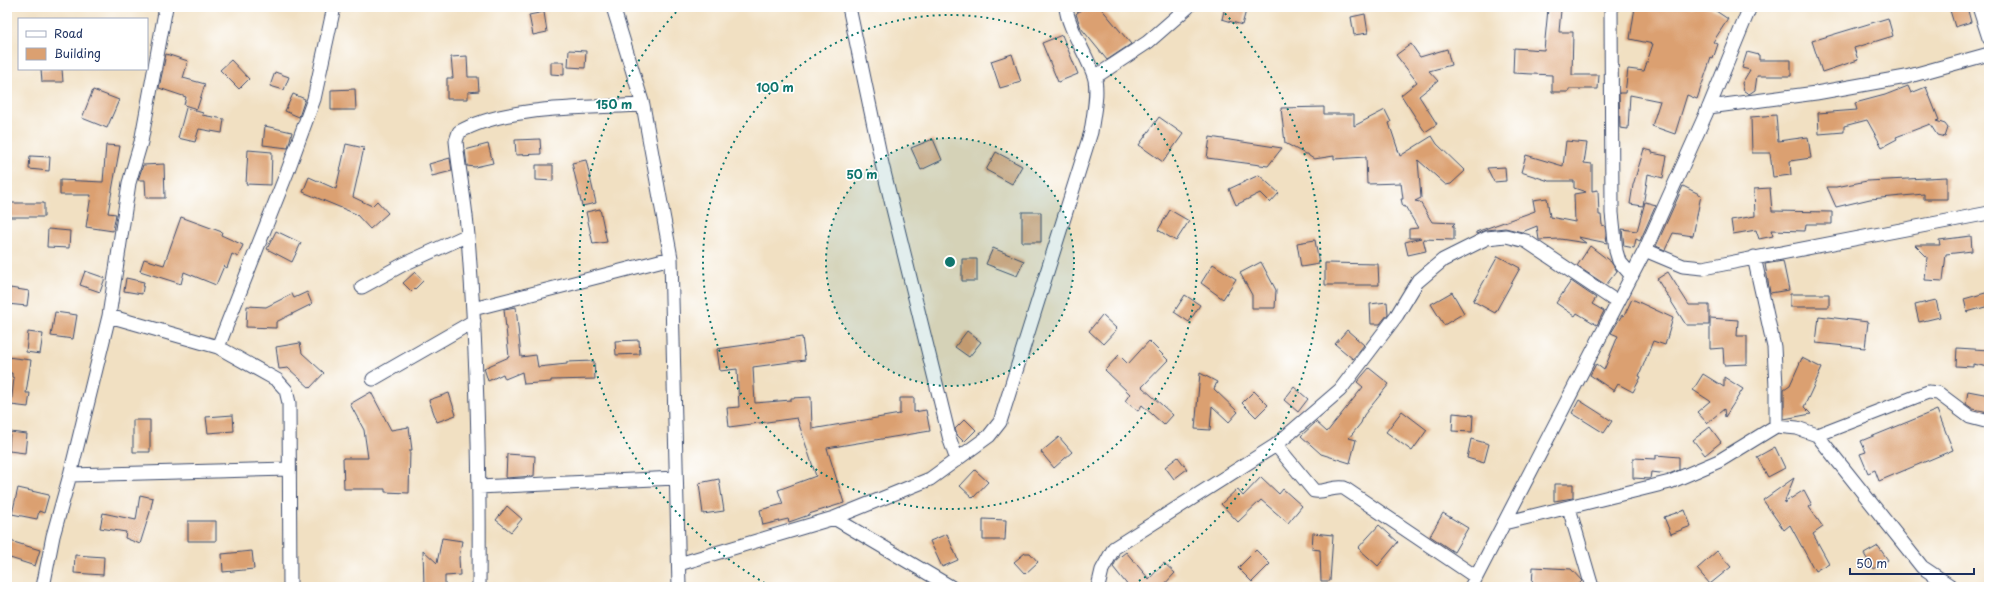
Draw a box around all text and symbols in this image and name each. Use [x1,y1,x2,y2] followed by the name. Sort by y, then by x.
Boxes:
[18,18,148,70] legend
[54,24,83,42] text: Road
[54,44,101,62] text: Building
[756,78,794,96] text: 100 m
[596,95,632,113] text: 150 m
[846,165,878,183] text: 50 m
[943,255,957,269] centre of rings
[1850,550,1974,576] scale bar
[1856,554,1887,572] text: 50 m

